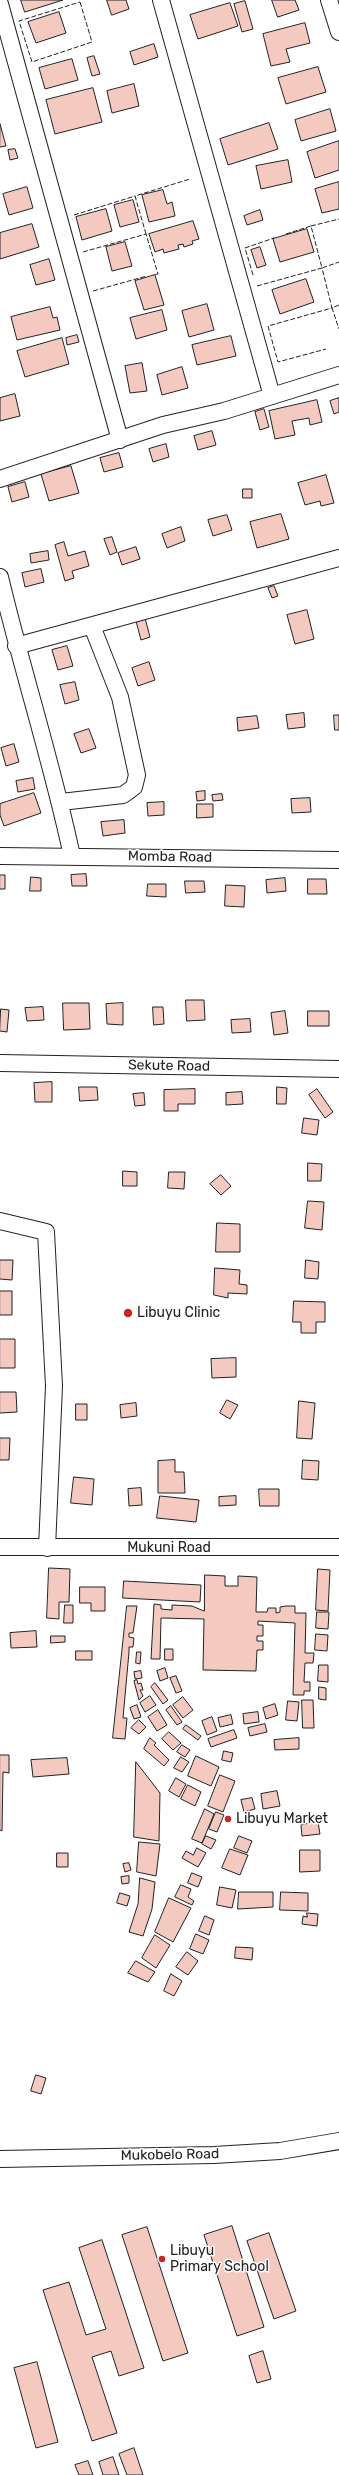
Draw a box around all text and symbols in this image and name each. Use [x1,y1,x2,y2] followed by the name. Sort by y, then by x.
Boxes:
[128,848,212,866] street label: Momba Road
[128,1057,210,1075] street label: Sekute Road
[137,1305,220,1321] place label: Libuyu Clinic
[122,1307,134,1319] marker: Libuyu Clinic
[127,1540,211,1556] street label: Mukuni Road
[236,1811,328,1827] place label: Libuyu Market
[223,1814,233,1824] marker: Libuyu Market
[121,2146,219,2164] street label: Mukobelo Road
[170,2243,269,2276] place label: Libuyu Primary School
[157,2254,167,2264] marker: Libuyu Primary School

